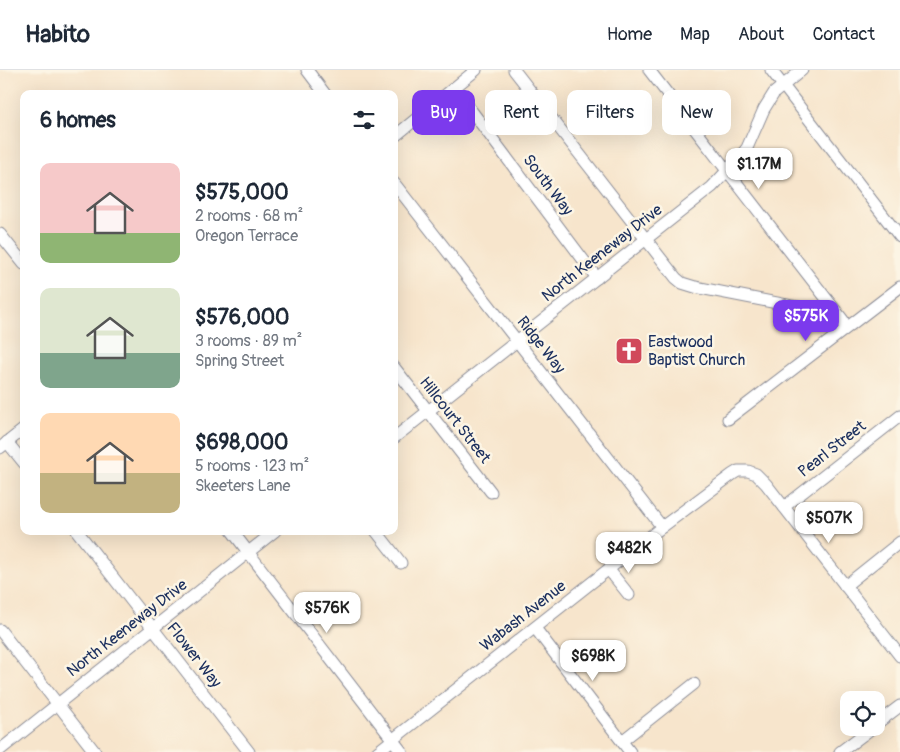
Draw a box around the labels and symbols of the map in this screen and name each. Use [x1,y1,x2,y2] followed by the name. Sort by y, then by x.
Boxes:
[718,148,800,190] pin: $1.17M
[519,150,578,220] street label: South Way
[538,200,666,306] street label: North Keeneway Drive
[771,300,841,342] pin: $575K
[512,312,570,378] street label: Ridge Way
[648,332,745,370] place label: Eastwood Baptist Church
[614,336,644,366] church icon: Eastwood Baptist Church
[415,373,495,468] street label: Hillcourt Street
[794,416,870,482] street label: Pearl Street
[794,502,864,544] pin: $507K
[594,532,664,574] pin: $482K
[63,575,191,681] street label: North Keeneway Drive
[476,576,570,656] street label: Wabash Avenue
[292,592,362,634] pin: $576K
[162,618,226,692] street label: Flower Way
[558,640,628,682] pin: $698K

